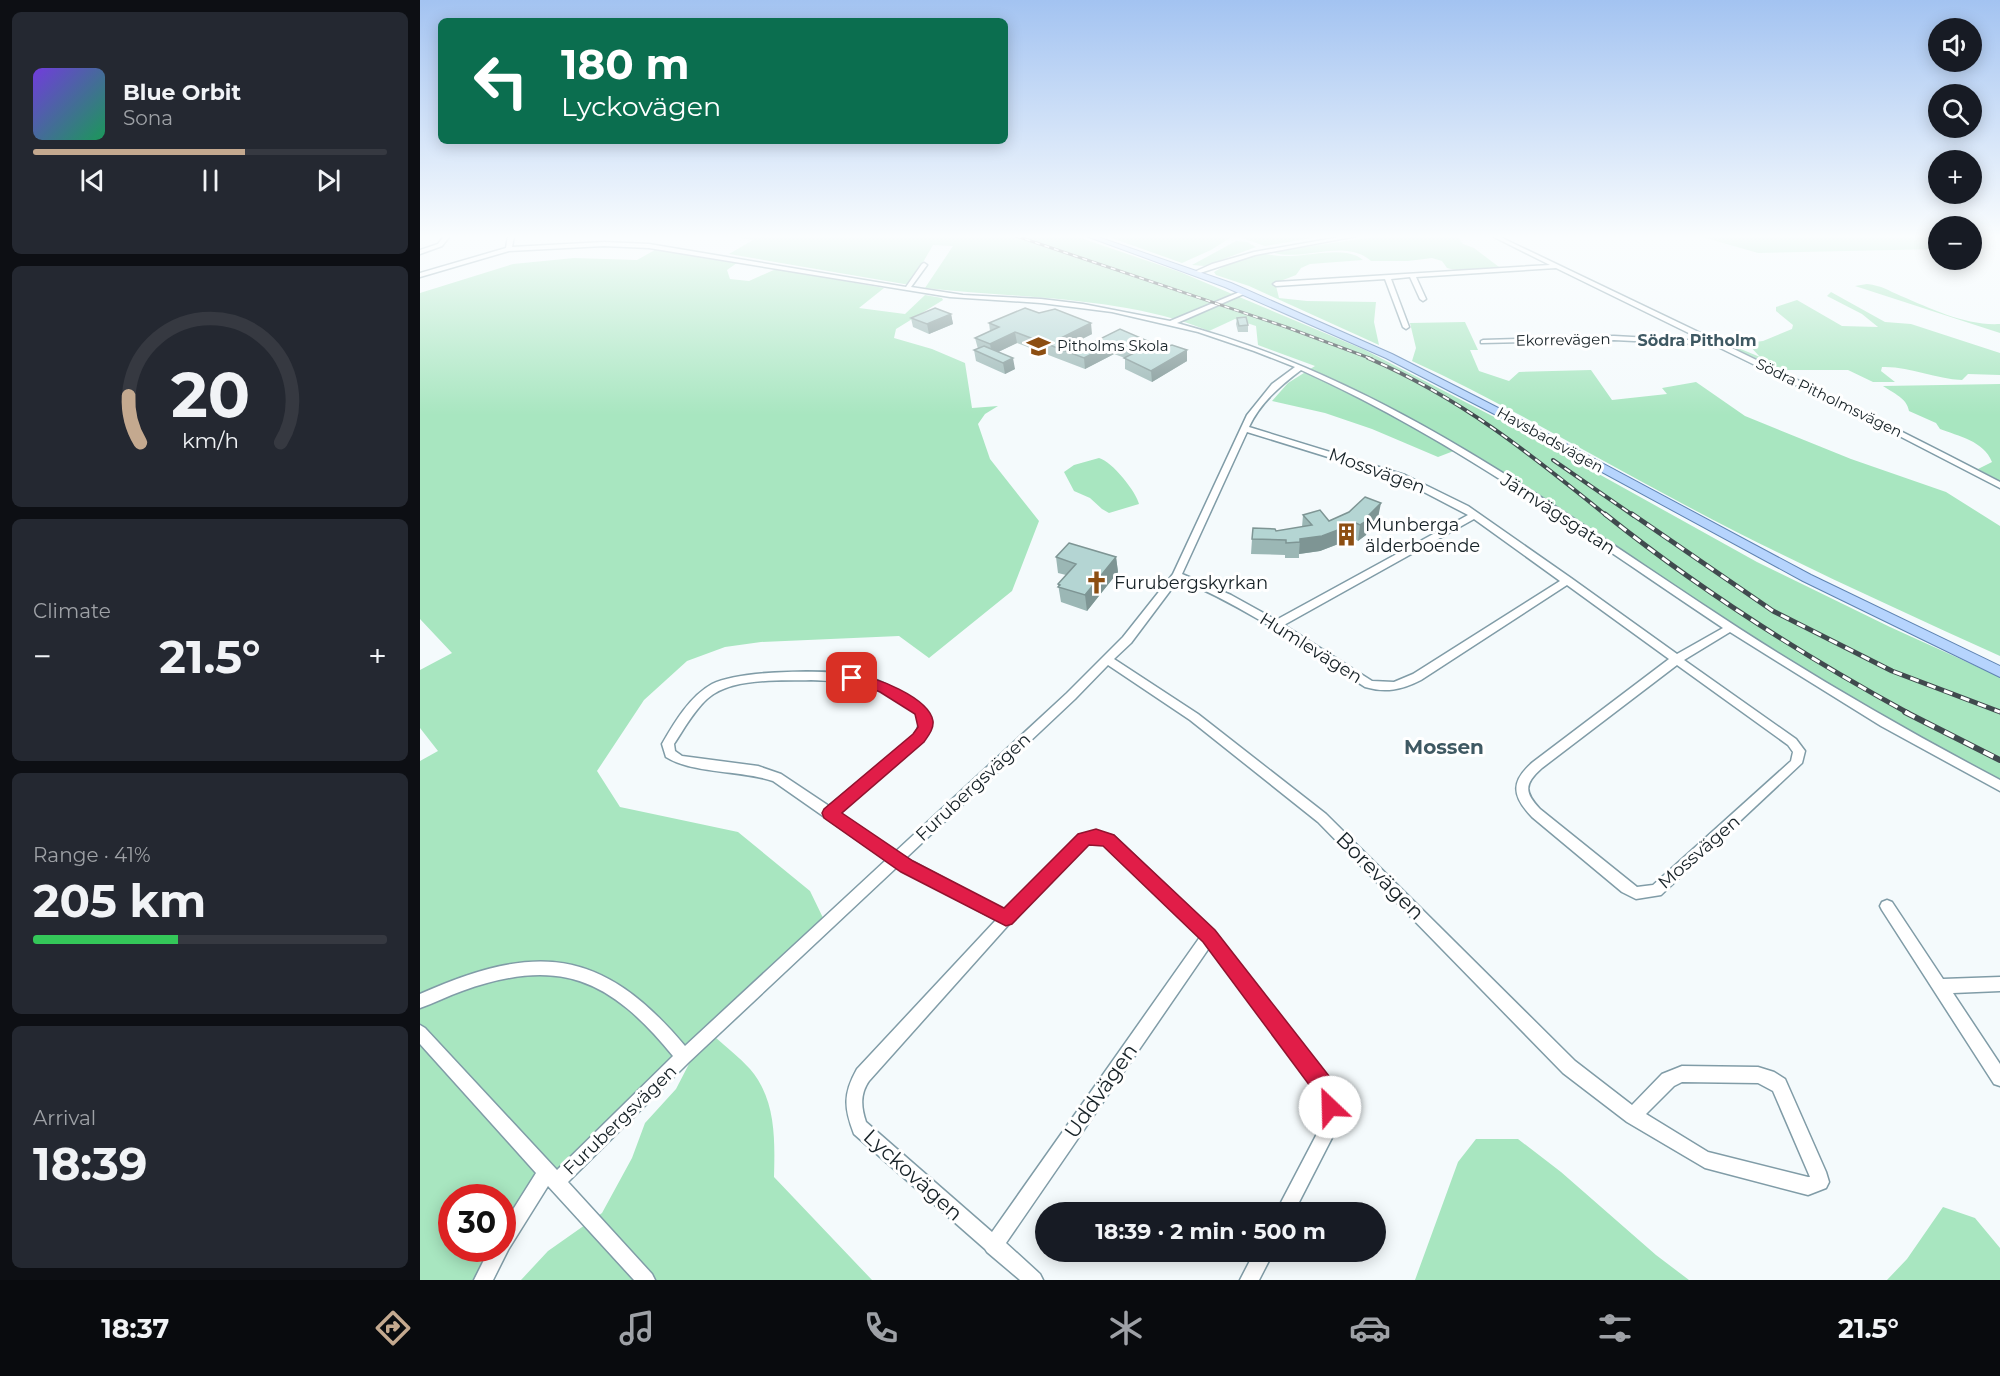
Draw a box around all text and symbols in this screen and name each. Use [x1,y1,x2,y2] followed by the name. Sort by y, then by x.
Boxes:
[1928,18,1982,270] map controls
[1928,18,1982,72] button: sound
[561,38,690,90] text: 180 m
[462,42,540,120] icon: left
[123,79,241,106] text: Blue Orbit
[1928,84,1982,138] button: search
[561,90,721,123] text: Lyckovägen
[123,106,173,130] text: Sona
[1928,150,1982,204] button: +
[76,164,109,197] icon: previous
[194,164,227,197] icon: pause
[312,164,345,197] icon: next
[1928,216,1982,270] button: −
[1515,329,1611,350] street label: Ekorrevägen
[1637,331,1757,350] district label: Södra Pitholm
[1026,333,1052,359] school or university icon: Pitholms Skola
[1057,336,1169,355] place label: Pitholms Skola
[1753,354,1906,441] street label: Södra Pitholmsvägen
[170,358,250,434] text: 20
[1494,402,1607,477] street label: Havsbadsvägen
[181,428,239,454] text: km/h
[1326,443,1428,499] street label: Mossvägen
[1496,468,1620,559] street label: Järnvägsgatan
[1365,514,1480,557] place label: Munberga älderboende
[1334,522,1360,548] building icon: Munberga älderboende
[1083,570,1109,596] church icon: Furubergskyrkan
[1114,572,1268,594] place label: Furubergskyrkan
[33,599,111,623] text: Climate
[1256,608,1366,688] street label: Humlevägen
[159,629,261,684] text: 21.5°
[33,636,52,676] text: −
[368,636,387,676] text: +
[826,652,877,703] pin
[835,661,868,694] icon: arrive
[911,728,1035,846] street label: Furubergsvägen
[1404,735,1484,759] district label: Mossen
[1654,810,1744,894] street label: Mossvägen
[1331,826,1430,925] street label: Borevägen
[33,843,151,867] text: Range · 41%
[33,873,206,928] text: 205 km
[1059,1039,1142,1143] street label: Uddvägen
[559,1060,681,1180] street label: Furubergsvägen
[1298,1075,1362,1139] position arrow
[33,1106,96,1130] text: Arrival
[859,1124,968,1226] street label: Lyckovägen
[33,1136,147,1191] text: 18:39
[438,1184,516,1262] speed limit sign: 30
[1095,1218,1326,1245] text: 18:39 · 2 min · 500 m
[372,1307,414,1349] icon: directions
[616,1307,658,1349] icon: music
[860,1307,902,1349] icon: phone
[1105,1307,1147,1349] icon: climate
[1349,1307,1391,1349] icon: car
[1594,1307,1636,1349] icon: filters
[101,1312,169,1345] text: 18:37
[1838,1312,1899,1345] text: 21.5°

